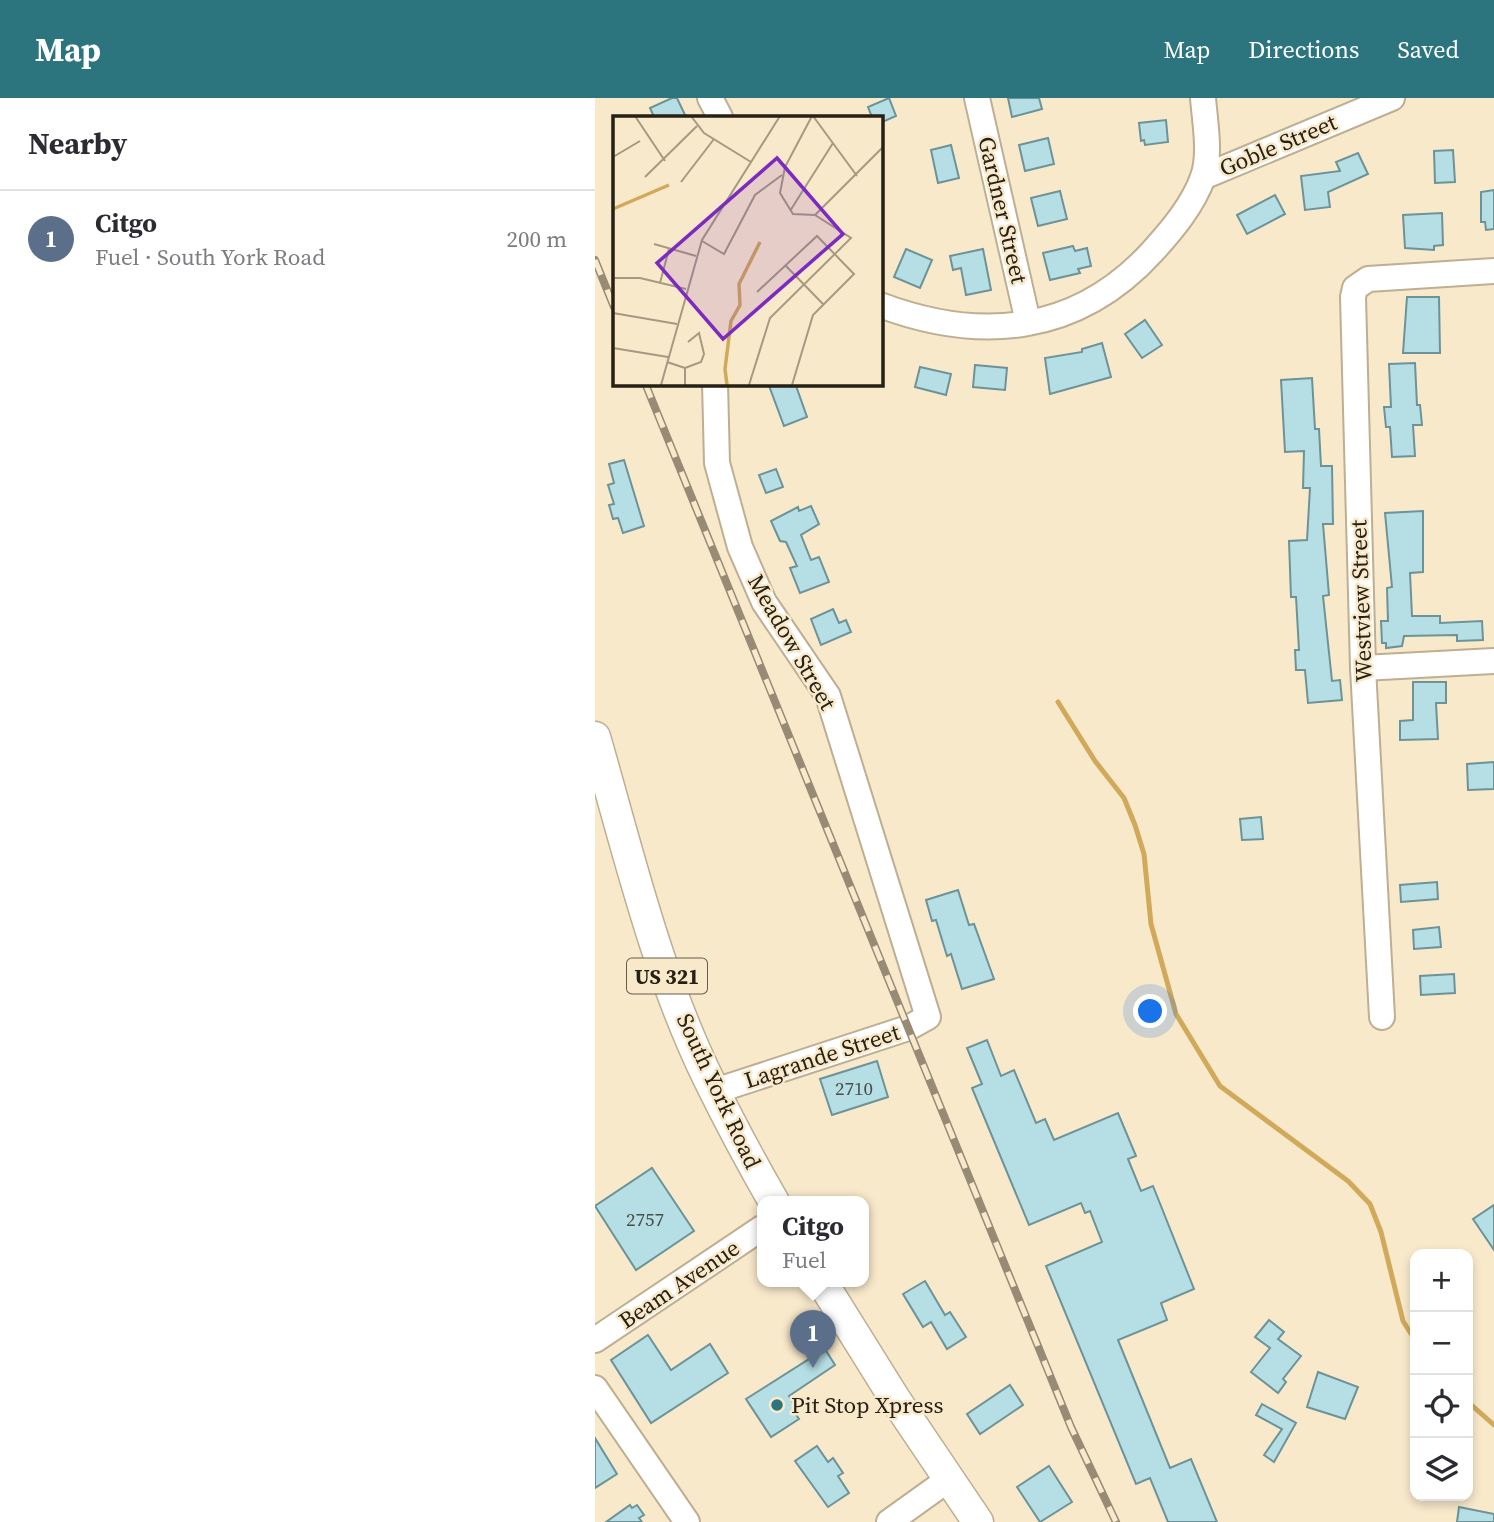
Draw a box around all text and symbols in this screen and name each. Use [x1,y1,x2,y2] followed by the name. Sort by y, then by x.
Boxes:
[35,27,101,72] text: Map
[1163,33,1210,66] text: Map
[1248,33,1359,66] text: Directions
[1397,33,1459,66] text: Saved
[1214,106,1342,184] street label: Goble Street
[613,116,882,385] inset map
[28,123,127,164] text: Nearby
[971,133,1036,287] street label: Gardner Street
[95,205,157,241] text: Citgo
[45,223,57,255] text: 1
[506,223,567,255] text: 200 m
[95,241,325,273] text: Fuel · South York Road
[1342,519,1380,683] street label: Westview Street
[740,568,844,716] street label: Meadow Street
[627,958,707,994] road number: US 321
[1133,994,1167,1028] your location
[669,1008,769,1174] street label: South York Road
[740,1016,904,1096] street label: Lagrande Street
[835,1075,873,1101] house number: 2710
[757,1196,869,1287] popup
[626,1206,664,1232] house number: 2757
[782,1208,844,1244] text: Citgo
[612,1232,746,1336] street label: Beam Avenue
[782,1244,826,1276] text: Fuel
[1410,1249,1473,1501] map controls
[1410,1249,1473,1312] button: +
[790,1310,836,1368] pin: 1
[1410,1312,1473,1375] button: −
[1410,1375,1473,1438] button: locate
[791,1389,943,1421] place label: Pit Stop Xpress
[769,1397,785,1413] marker: Pit Stop Xpress
[1410,1438,1473,1501] button: layers

